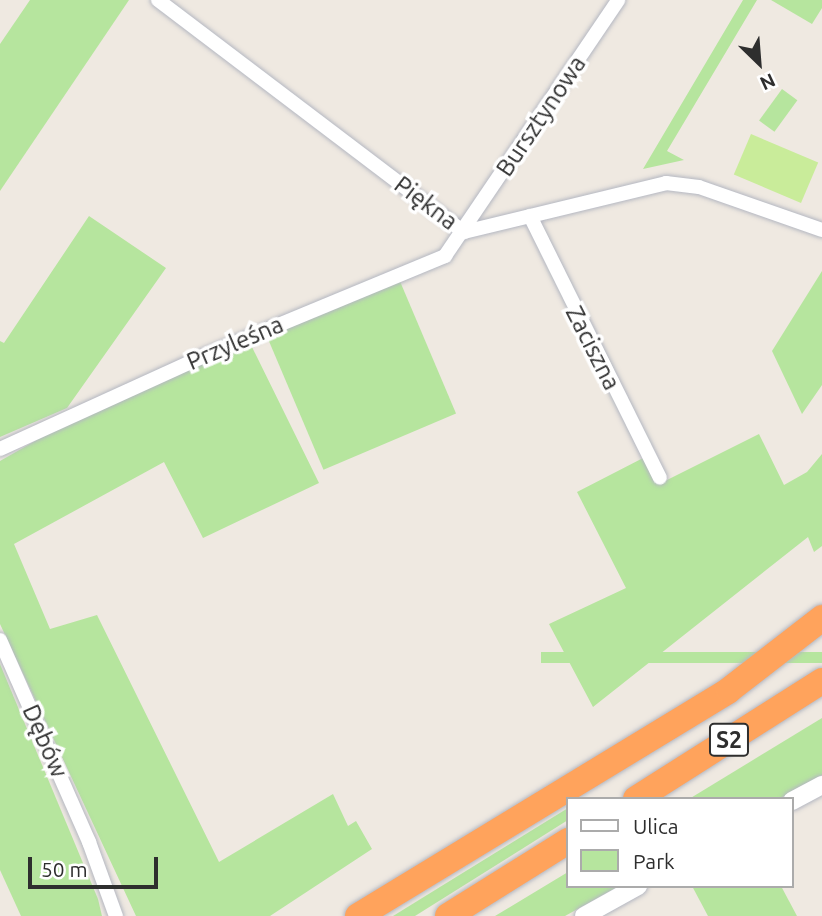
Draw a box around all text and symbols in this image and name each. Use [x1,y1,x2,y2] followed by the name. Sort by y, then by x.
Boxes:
[724,28,794,98] north arrow
[490,50,592,182] street label: Bursztynowa
[757,69,779,95] text: N
[389,170,463,236] street label: Piękna
[560,301,626,395] street label: Zaciszna
[182,310,288,376] street label: Przyleśna
[16,700,74,782] street label: Dębów
[708,720,750,760] road number: S2
[566,797,794,888] legend
[633,814,678,838] text: Ulica
[32,842,161,886] scale bar
[633,849,675,873] text: Park
[41,857,88,881] text: 50 m

